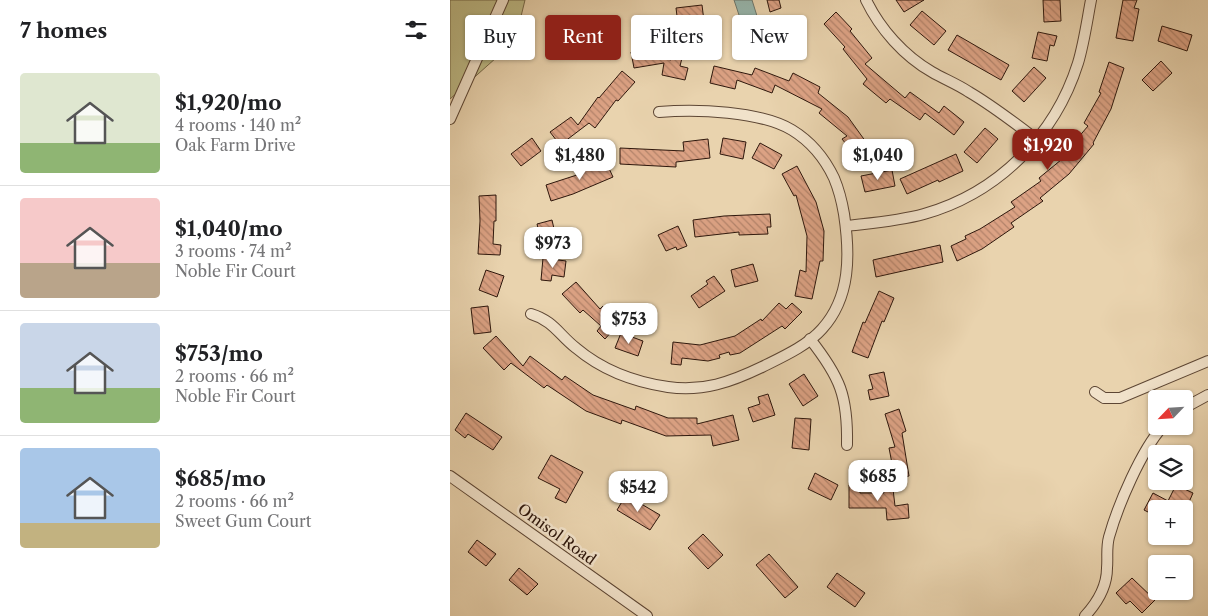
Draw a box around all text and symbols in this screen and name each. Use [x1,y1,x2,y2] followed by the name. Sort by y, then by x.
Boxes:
[465,15,535,60] chip: Buy
[545,15,621,60] chip: Rent
[631,15,722,60] chip: Filters
[732,15,807,60] chip: New
[402,16,430,44] icon: filters
[20,18,107,43] text: 7 homes
[175,90,282,115] text: $1,920/mo
[60,93,120,153] icon: home
[175,115,301,135] text: 4 rooms · 140 m²
[1007,128,1089,171] pin: $1,920
[175,135,296,155] text: Oak Farm Drive
[1023,135,1073,155] text: $1,920
[539,138,621,181] pin: $1,480
[837,138,919,181] pin: $1,040
[555,145,605,165] text: $1,480
[853,145,903,165] text: $1,040
[175,216,283,241] text: $1,040/mo
[60,218,120,278] icon: home
[523,226,583,269] pin: $973
[535,233,571,253] text: $973
[175,241,291,261] text: 3 rooms · 74 m²
[175,261,296,281] text: Noble Fir Court
[599,302,659,345] pin: $753
[611,309,647,329] text: $753
[175,341,263,366] text: $753/mo
[60,343,120,403] icon: home
[175,366,294,386] text: 2 rooms · 66 m²
[175,386,296,406] text: Noble Fir Court
[1148,390,1192,435] north arrow
[1148,390,1193,600] map controls
[1148,445,1193,490] button: layers
[848,460,908,502] pin: $685
[175,466,266,491] text: $685/mo
[859,466,897,486] text: $685
[60,468,120,528] icon: home
[608,470,668,513] pin: $542
[620,477,656,497] text: $542
[175,491,294,511] text: 2 rooms · 66 m²
[514,499,600,569] street label: Omisol Road
[1148,500,1193,545] button: +
[175,511,311,531] text: Sweet Gum Court
[1148,555,1193,600] button: −

